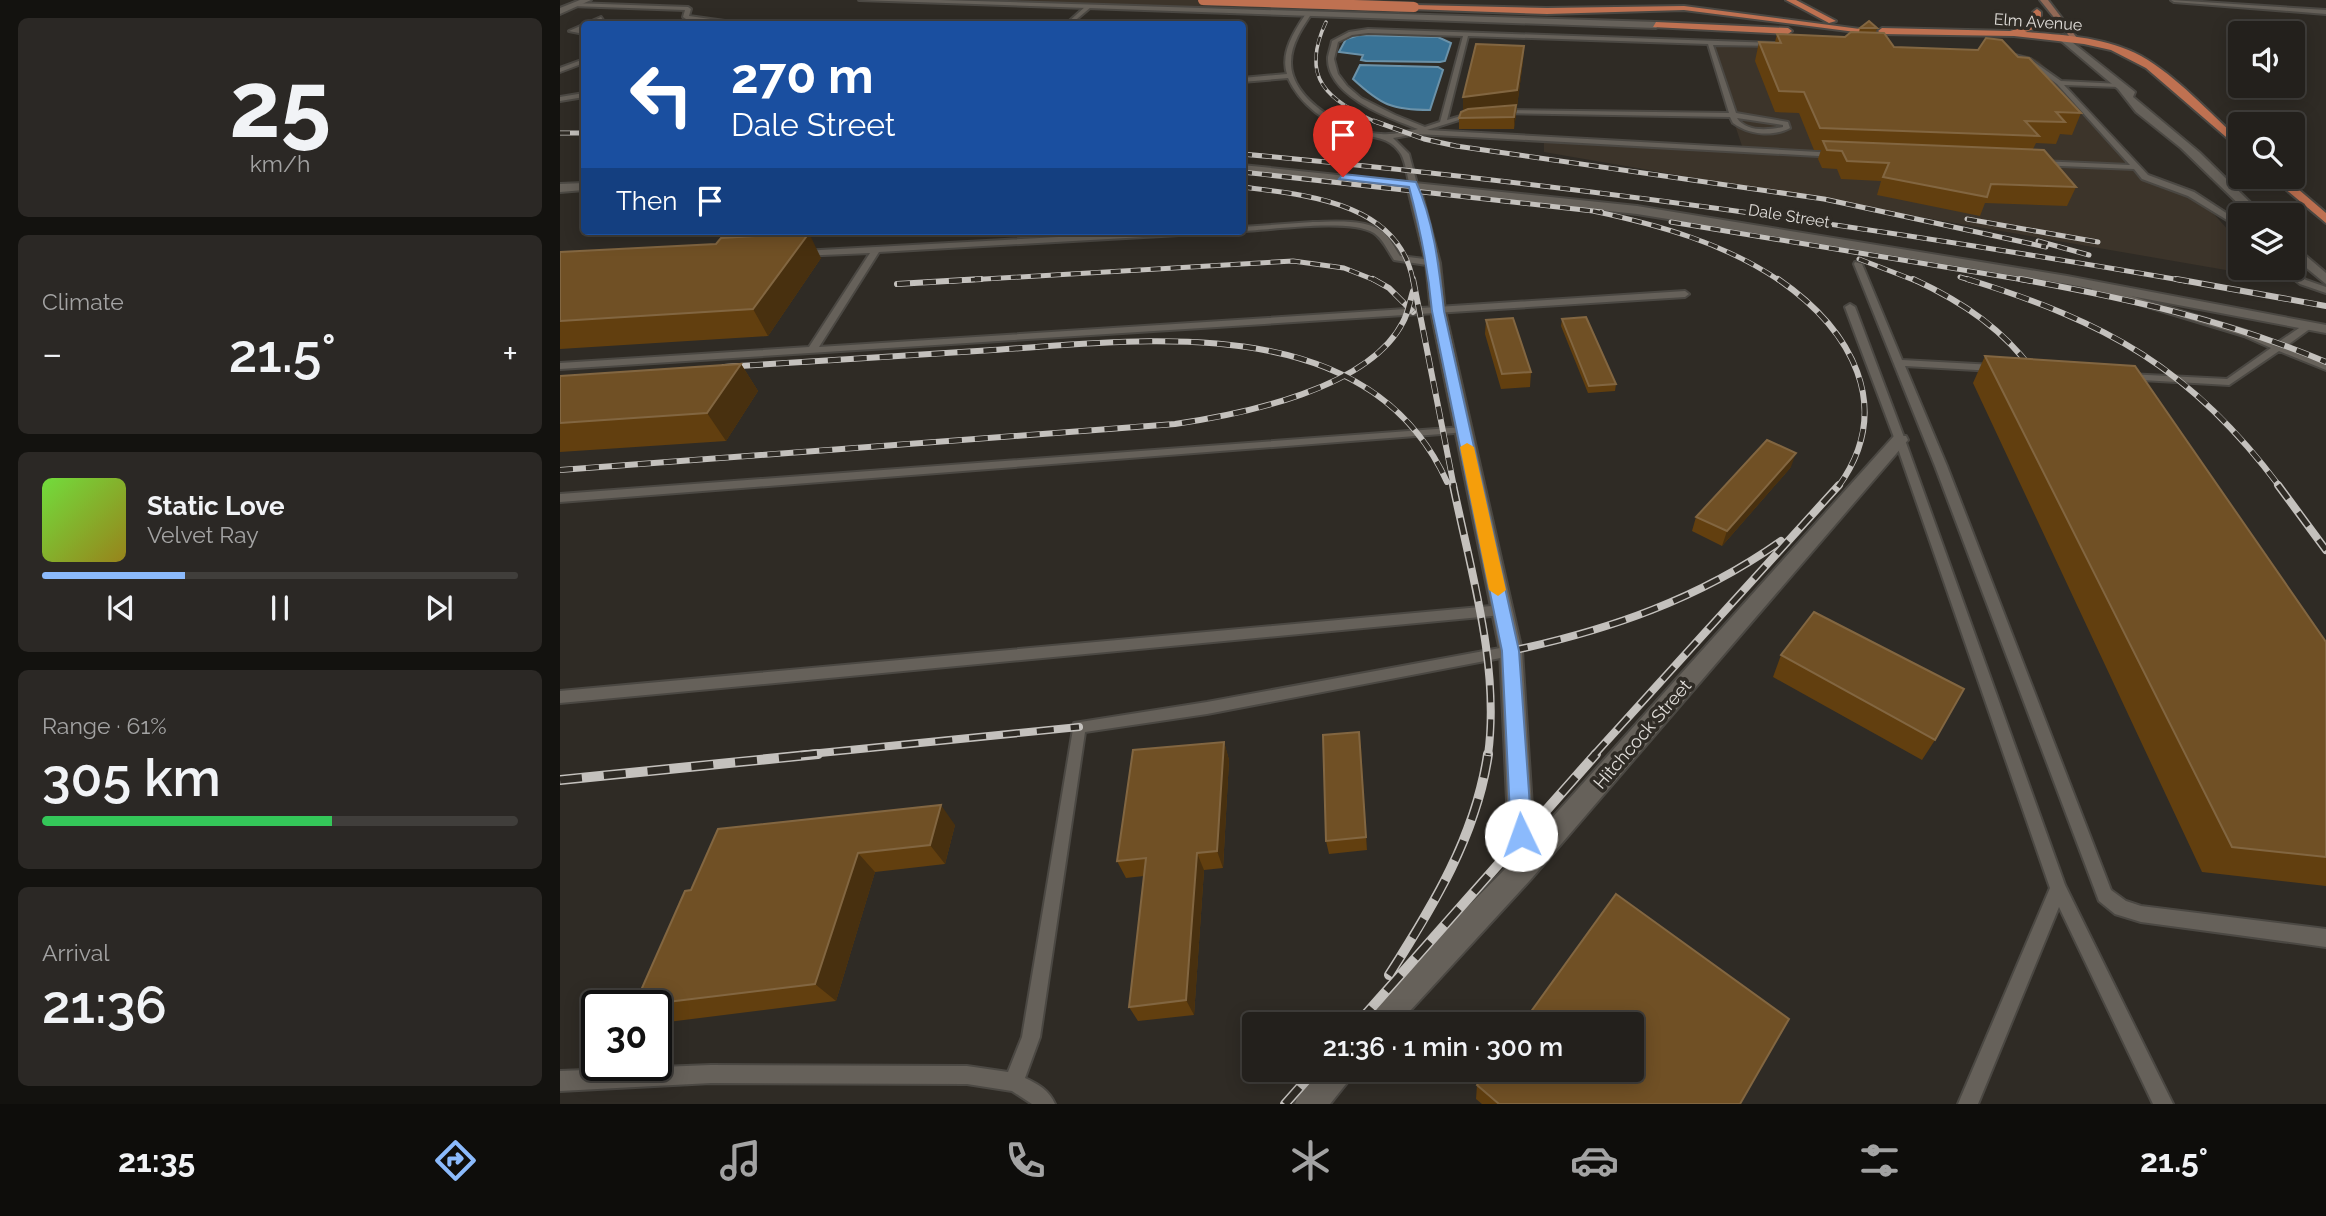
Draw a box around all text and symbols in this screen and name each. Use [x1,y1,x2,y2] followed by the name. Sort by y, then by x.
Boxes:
[1993,9,2083,35] street label: Elm Avenue
[2228,21,2305,280] map controls
[2228,21,2305,98] button: sound
[731,47,874,104] text: 270 m
[616,49,707,140] icon: left
[229,51,331,158] text: 25
[1313,105,1373,177] pin
[731,106,896,143] text: Dale Street
[2228,112,2305,189] button: search
[1324,116,1362,154] icon: arrive
[250,150,310,177] text: km/h
[691,182,729,220] icon: arrive
[616,186,677,216] text: Then
[1747,200,1832,232] street label: Dale Street
[2228,203,2305,280] button: layers
[42,288,124,315] text: Climate
[229,323,336,384] text: 21.5°
[42,331,62,376] text: −
[502,331,518,376] text: +
[147,491,285,521] text: Static Love
[147,521,259,548] text: Velvet Ray
[102,589,140,627] icon: previous
[261,589,299,627] icon: pause
[420,589,458,627] icon: next
[1589,675,1695,793] street label: Hitchcock Street
[42,712,167,739] text: Range · 61%
[42,747,221,808] text: 305 km
[1484,798,1558,872] position arrow
[42,939,109,966] text: Arrival
[42,974,167,1035] text: 21:36
[581,990,672,1081] speed limit sign: 30
[1323,1032,1563,1062] text: 21:36 · 1 min · 300 m
[431,1136,480,1185] icon: directions
[716,1136,765,1185] icon: music
[1001,1136,1050,1185] icon: phone
[1286,1136,1335,1185] icon: climate
[1570,1136,1619,1185] icon: car
[1855,1136,1904,1185] icon: filters
[118,1142,195,1179] text: 21:35
[2140,1142,2208,1179] text: 21.5°

